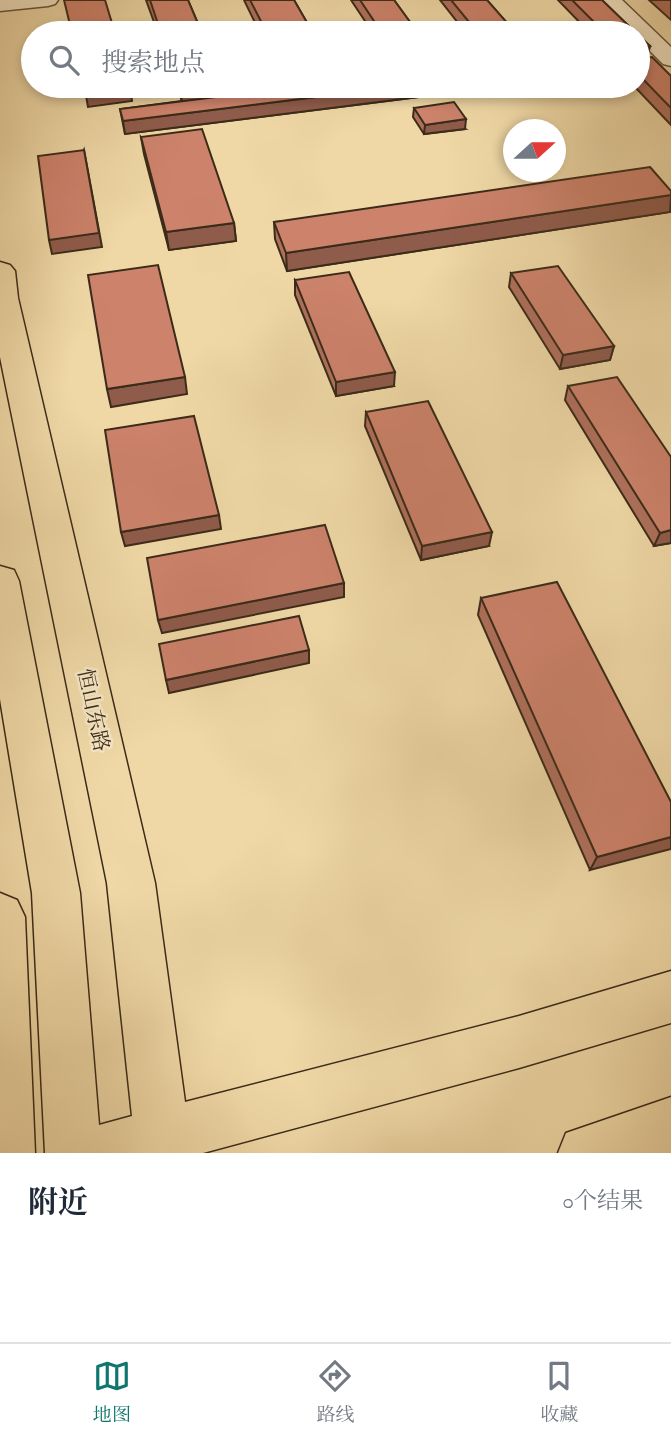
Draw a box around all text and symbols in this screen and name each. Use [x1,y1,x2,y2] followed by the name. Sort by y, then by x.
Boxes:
[21,21,650,98] search box
[45,41,83,79] icon: search
[101,47,205,79] text: 搜索地点
[503,119,566,182] north arrow
[71,666,115,754] street label: 恒山东路
[28,1184,88,1221] text: 附近
[562,1186,643,1215] text: 0个结果
[93,1357,131,1427] tab: 地图
[316,1357,354,1427] tab: 路线
[540,1357,578,1427] tab: 收藏

